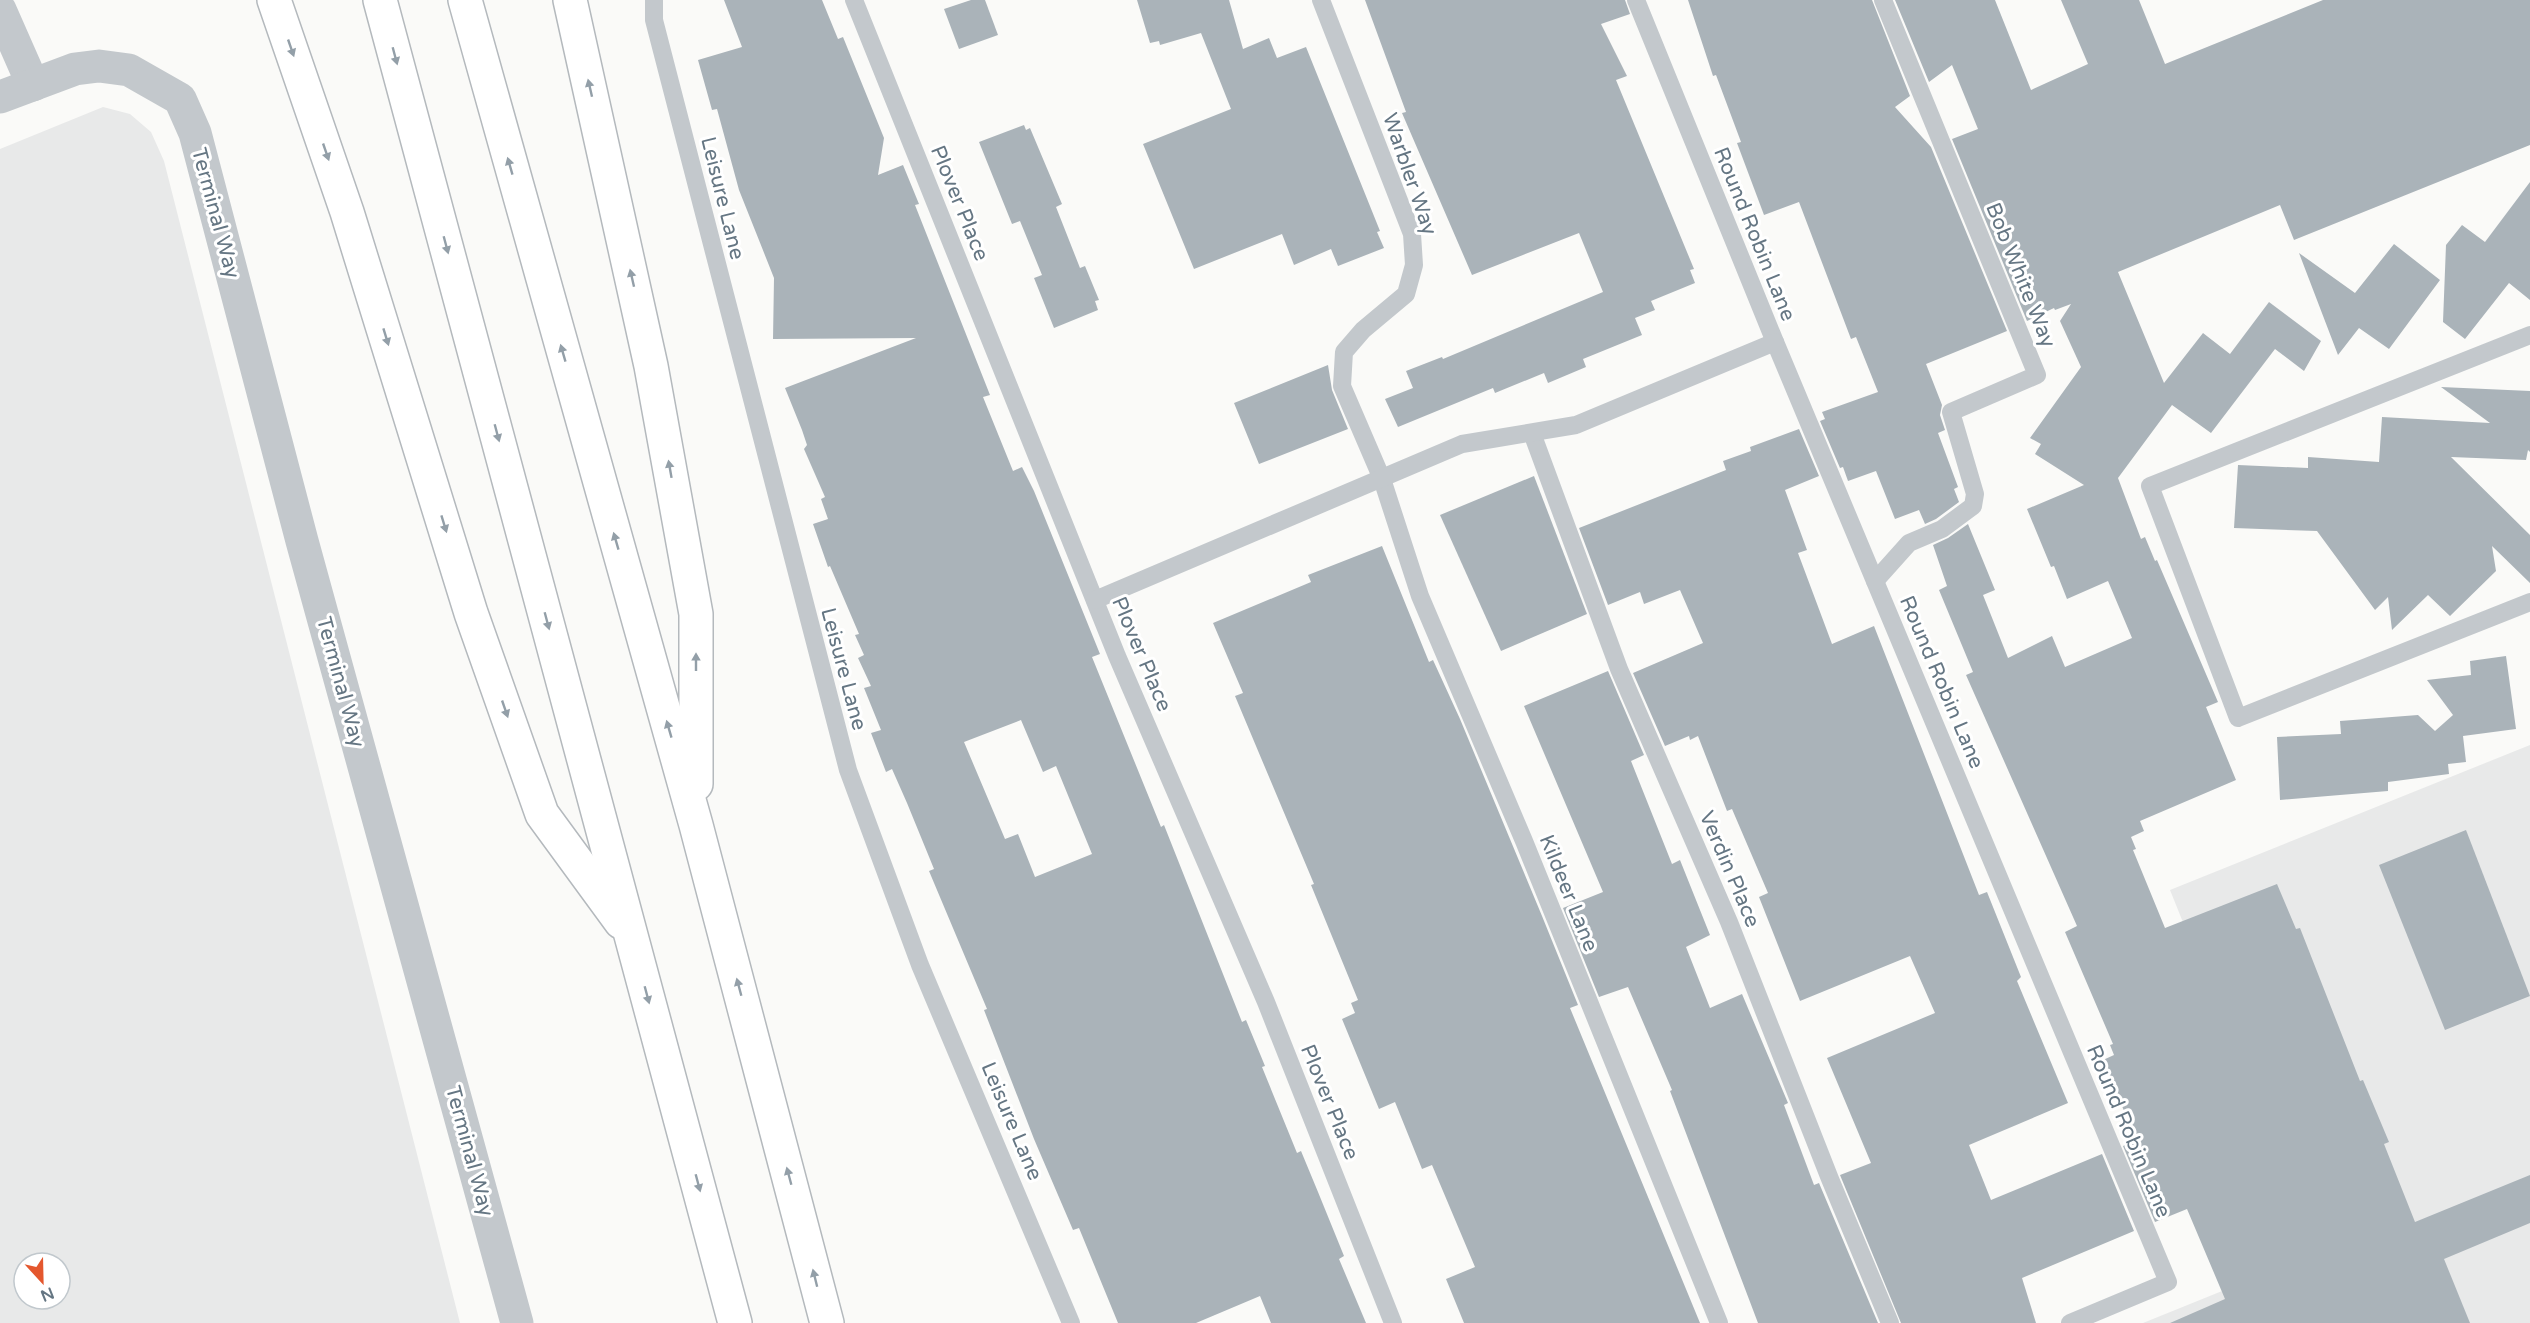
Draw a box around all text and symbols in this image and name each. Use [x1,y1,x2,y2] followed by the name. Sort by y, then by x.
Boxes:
[286,39,296,57] one-way arrow
[391,48,400,66] one-way arrow
[584,78,594,97] one-way arrow
[1377,110,1442,238] street label: Warbler Way
[695,134,750,262] street label: Leisure Lane
[925,142,994,265] street label: Plover Place
[322,143,332,161] one-way arrow
[1708,144,1801,325] street label: Round Robin Lane
[186,145,245,281] street label: Terminal Way
[505,157,514,175] one-way arrow
[1980,199,2061,351] street label: Bob White Way
[442,236,451,254] one-way arrow
[627,268,636,287] one-way arrow
[382,328,391,346] one-way arrow
[558,344,567,362] one-way arrow
[492,424,502,442] one-way arrow
[665,459,674,478] one-way arrow
[440,515,449,533] one-way arrow
[611,532,620,550] one-way arrow
[1894,592,1989,772] street label: Round Robin Lane
[1106,593,1177,715] street label: Plover Place
[815,605,872,733] street label: Leisure Lane
[543,612,552,630] one-way arrow
[311,614,370,750] street label: Terminal Way
[691,652,701,671] one-way arrow
[500,700,510,718] one-way arrow
[664,719,673,737] one-way arrow
[1694,807,1765,931] street label: Verdin Place
[1534,831,1603,955] street label: Kildeer Lane
[734,978,744,997] one-way arrow
[643,986,653,1004] one-way arrow
[1295,1041,1364,1164] street label: Plover Place
[2081,1041,2176,1221] street label: Round Robin Lane
[975,1058,1048,1184] street label: Leisure Lane
[440,1083,499,1219] street label: Terminal Way
[784,1167,793,1185] one-way arrow
[693,1174,703,1192] one-way arrow
[12,1251,72,1311] north arrow
[810,1269,820,1287] one-way arrow
[38,1282,57,1306] text: N

